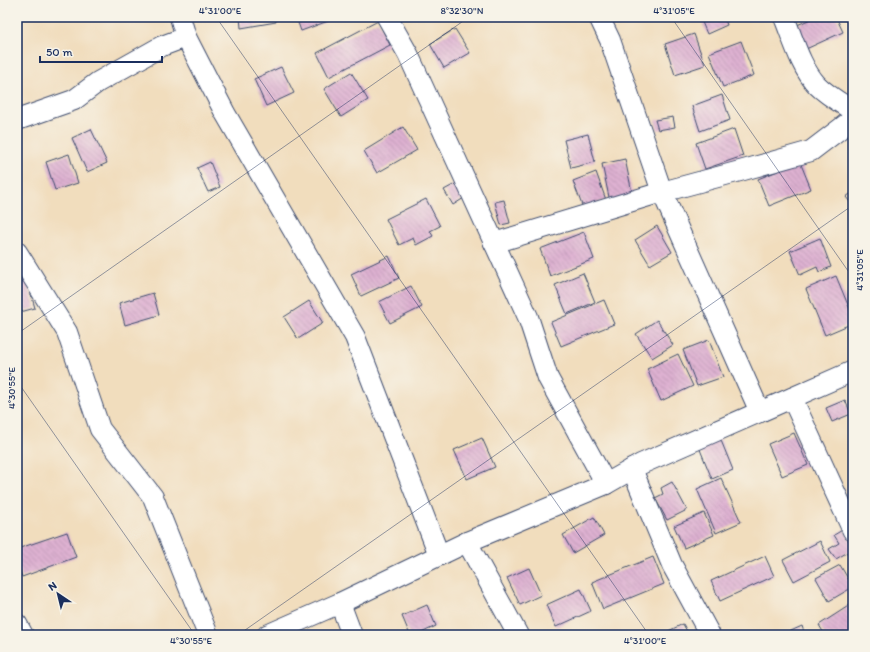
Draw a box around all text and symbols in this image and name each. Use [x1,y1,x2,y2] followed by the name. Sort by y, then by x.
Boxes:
[199,4,242,17] text: 4°31'00"E
[440,4,484,17] text: 8°32'30"N
[653,4,695,17] text: 4°31'05"E
[40,38,162,64] scale bar
[46,45,72,59] text: 50 m
[853,249,866,291] text: 4°31'05"E
[5,366,18,409] text: 4°30'55"E
[38,574,78,614] north arrow
[46,579,59,594] text: N
[170,634,213,647] text: 4°30'55"E
[624,634,667,647] text: 4°31'00"E

